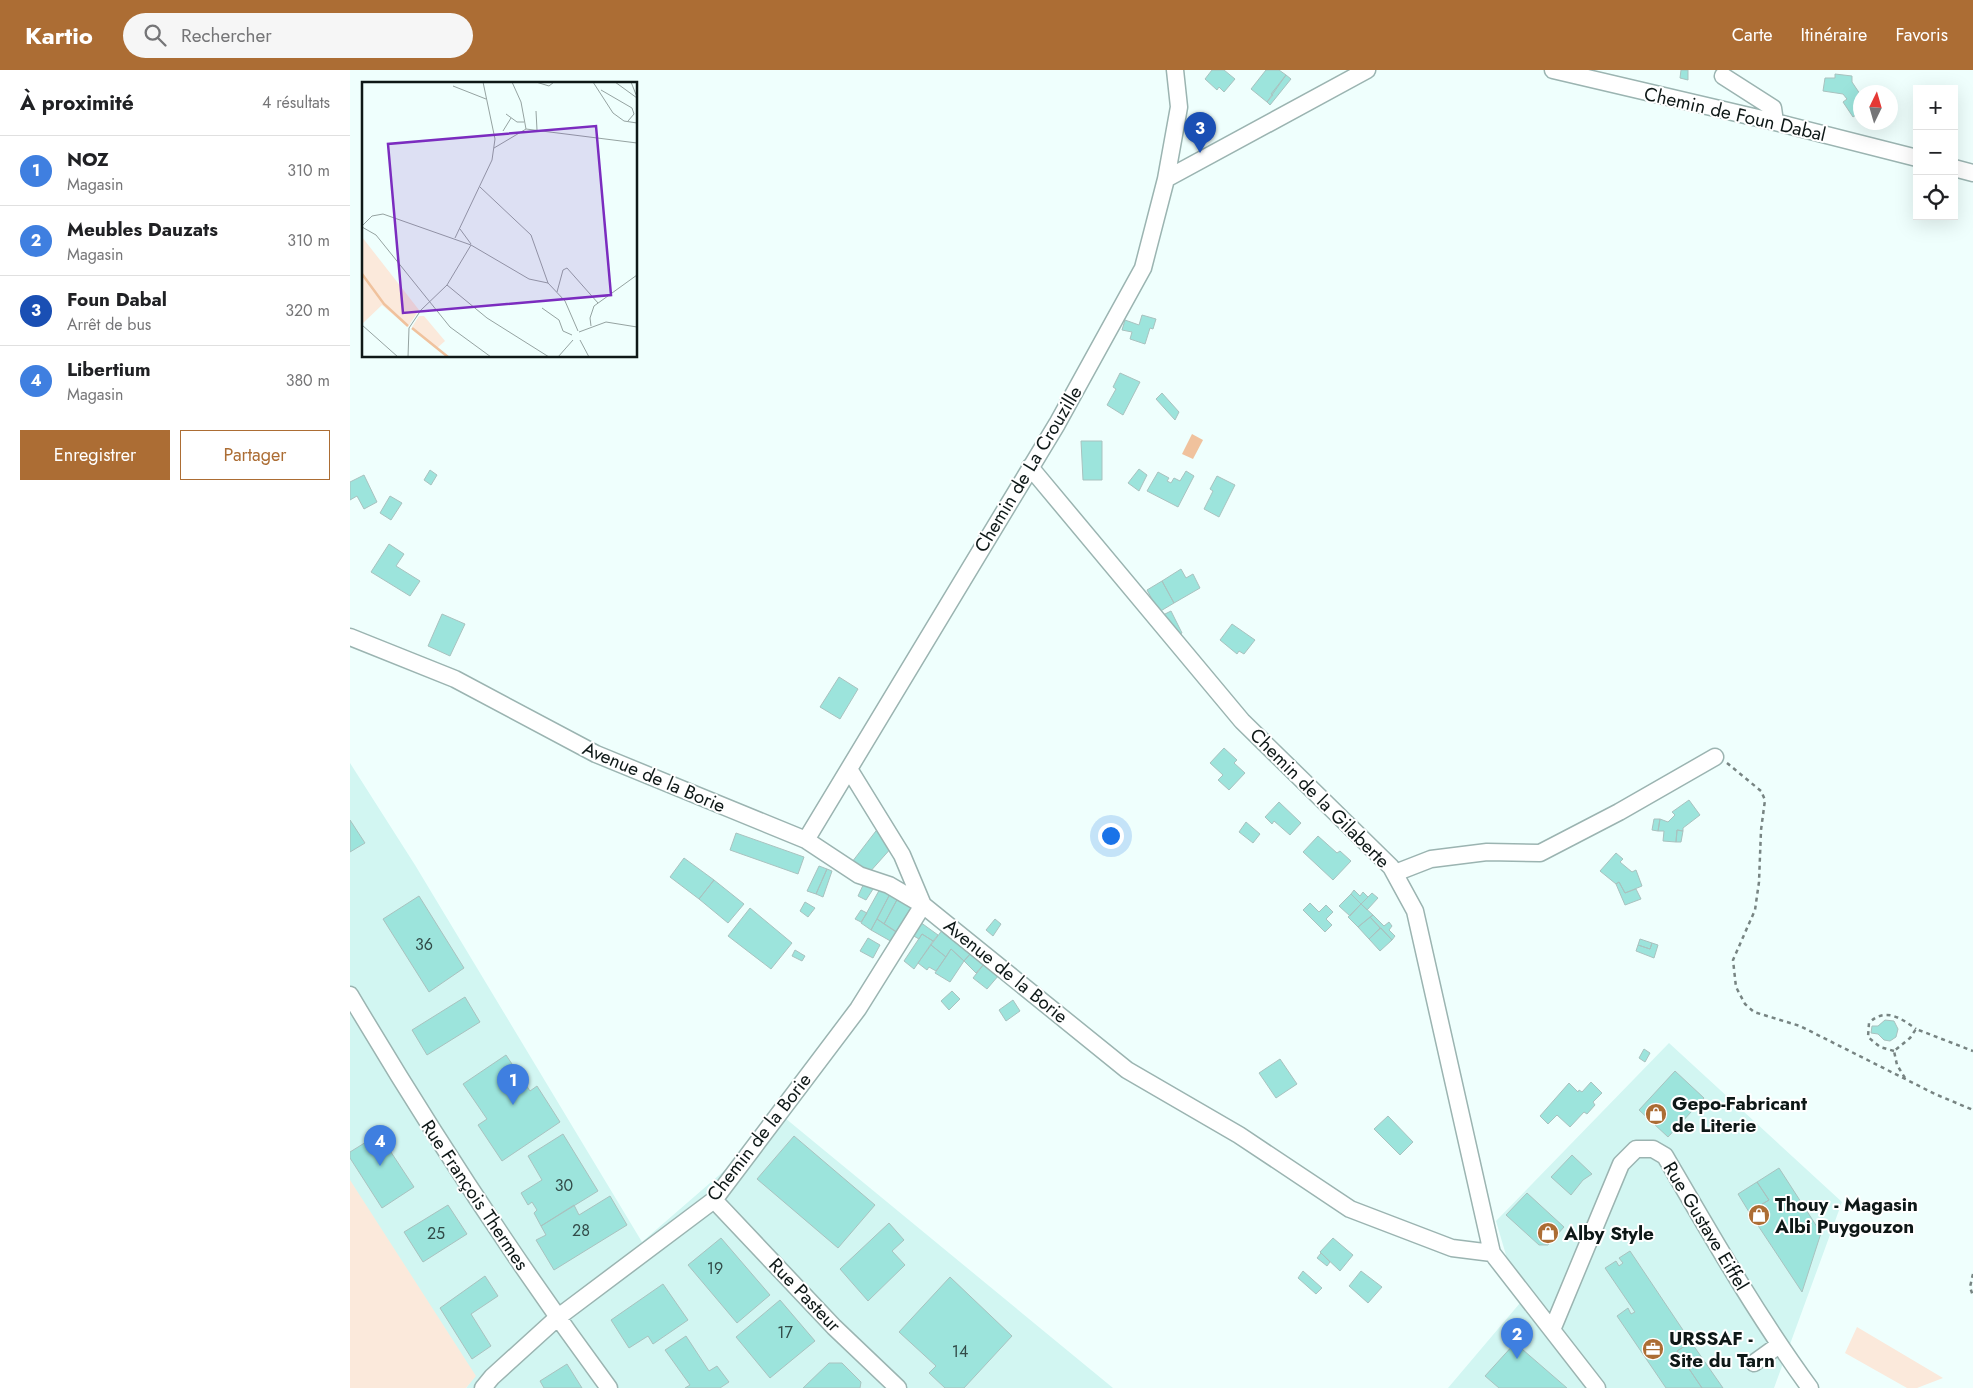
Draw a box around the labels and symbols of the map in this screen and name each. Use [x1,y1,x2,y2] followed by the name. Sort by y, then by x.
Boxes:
[1641,80,1829,148] street label: Chemin de Foun Dabal
[362,82,638,358] inset map
[1853,85,1898,130] north arrow
[1184,112,1216,153] pin: 3
[968,381,1089,557] street label: Chemin de La Crouzille
[1244,722,1396,874] street label: Chemin de la Gilaberte
[578,735,730,819] street label: Avenue de la Borie
[1098,823,1124,849] your location
[938,912,1074,1030] street label: Avenue de la Borie
[415,933,433,956] house number: 36
[497,1064,529,1105] pin: 1
[700,1067,818,1207] street label: Chemin de la Borie
[1672,1090,1807,1139] place label: Gepo-Fabricant de Literie
[1644,1102,1668,1126] shop icon: Gepo-Fabricant de Literie
[415,1115,536,1276] street label: Rue François Thermes
[364,1125,396,1166] pin: 4
[1657,1156,1755,1296] street label: Rue Gustave Eiffel
[555,1174,573,1197] house number: 30
[1774,1191,1918,1240] place label: Thouy - Magasin Albi Puygouzon
[1747,1203,1771,1227] shop icon: Thouy - Magasin Albi Puygouzon
[572,1219,590,1242] house number: 28
[1563,1220,1654,1247] place label: Alby Style
[1536,1221,1560,1245] shop icon: Alby Style
[427,1222,445,1245] house number: 25
[763,1252,848,1338] street label: Rue Pasteur
[707,1257,723,1280] house number: 19
[1501,1318,1533,1359] pin: 2
[777,1321,793,1344] house number: 17
[1669,1325,1775,1374] place label: URSSAF - Site du Tarn
[1641,1337,1665,1361] office icon: URSSAF - Site du Tarn
[952,1340,968,1363] house number: 14

